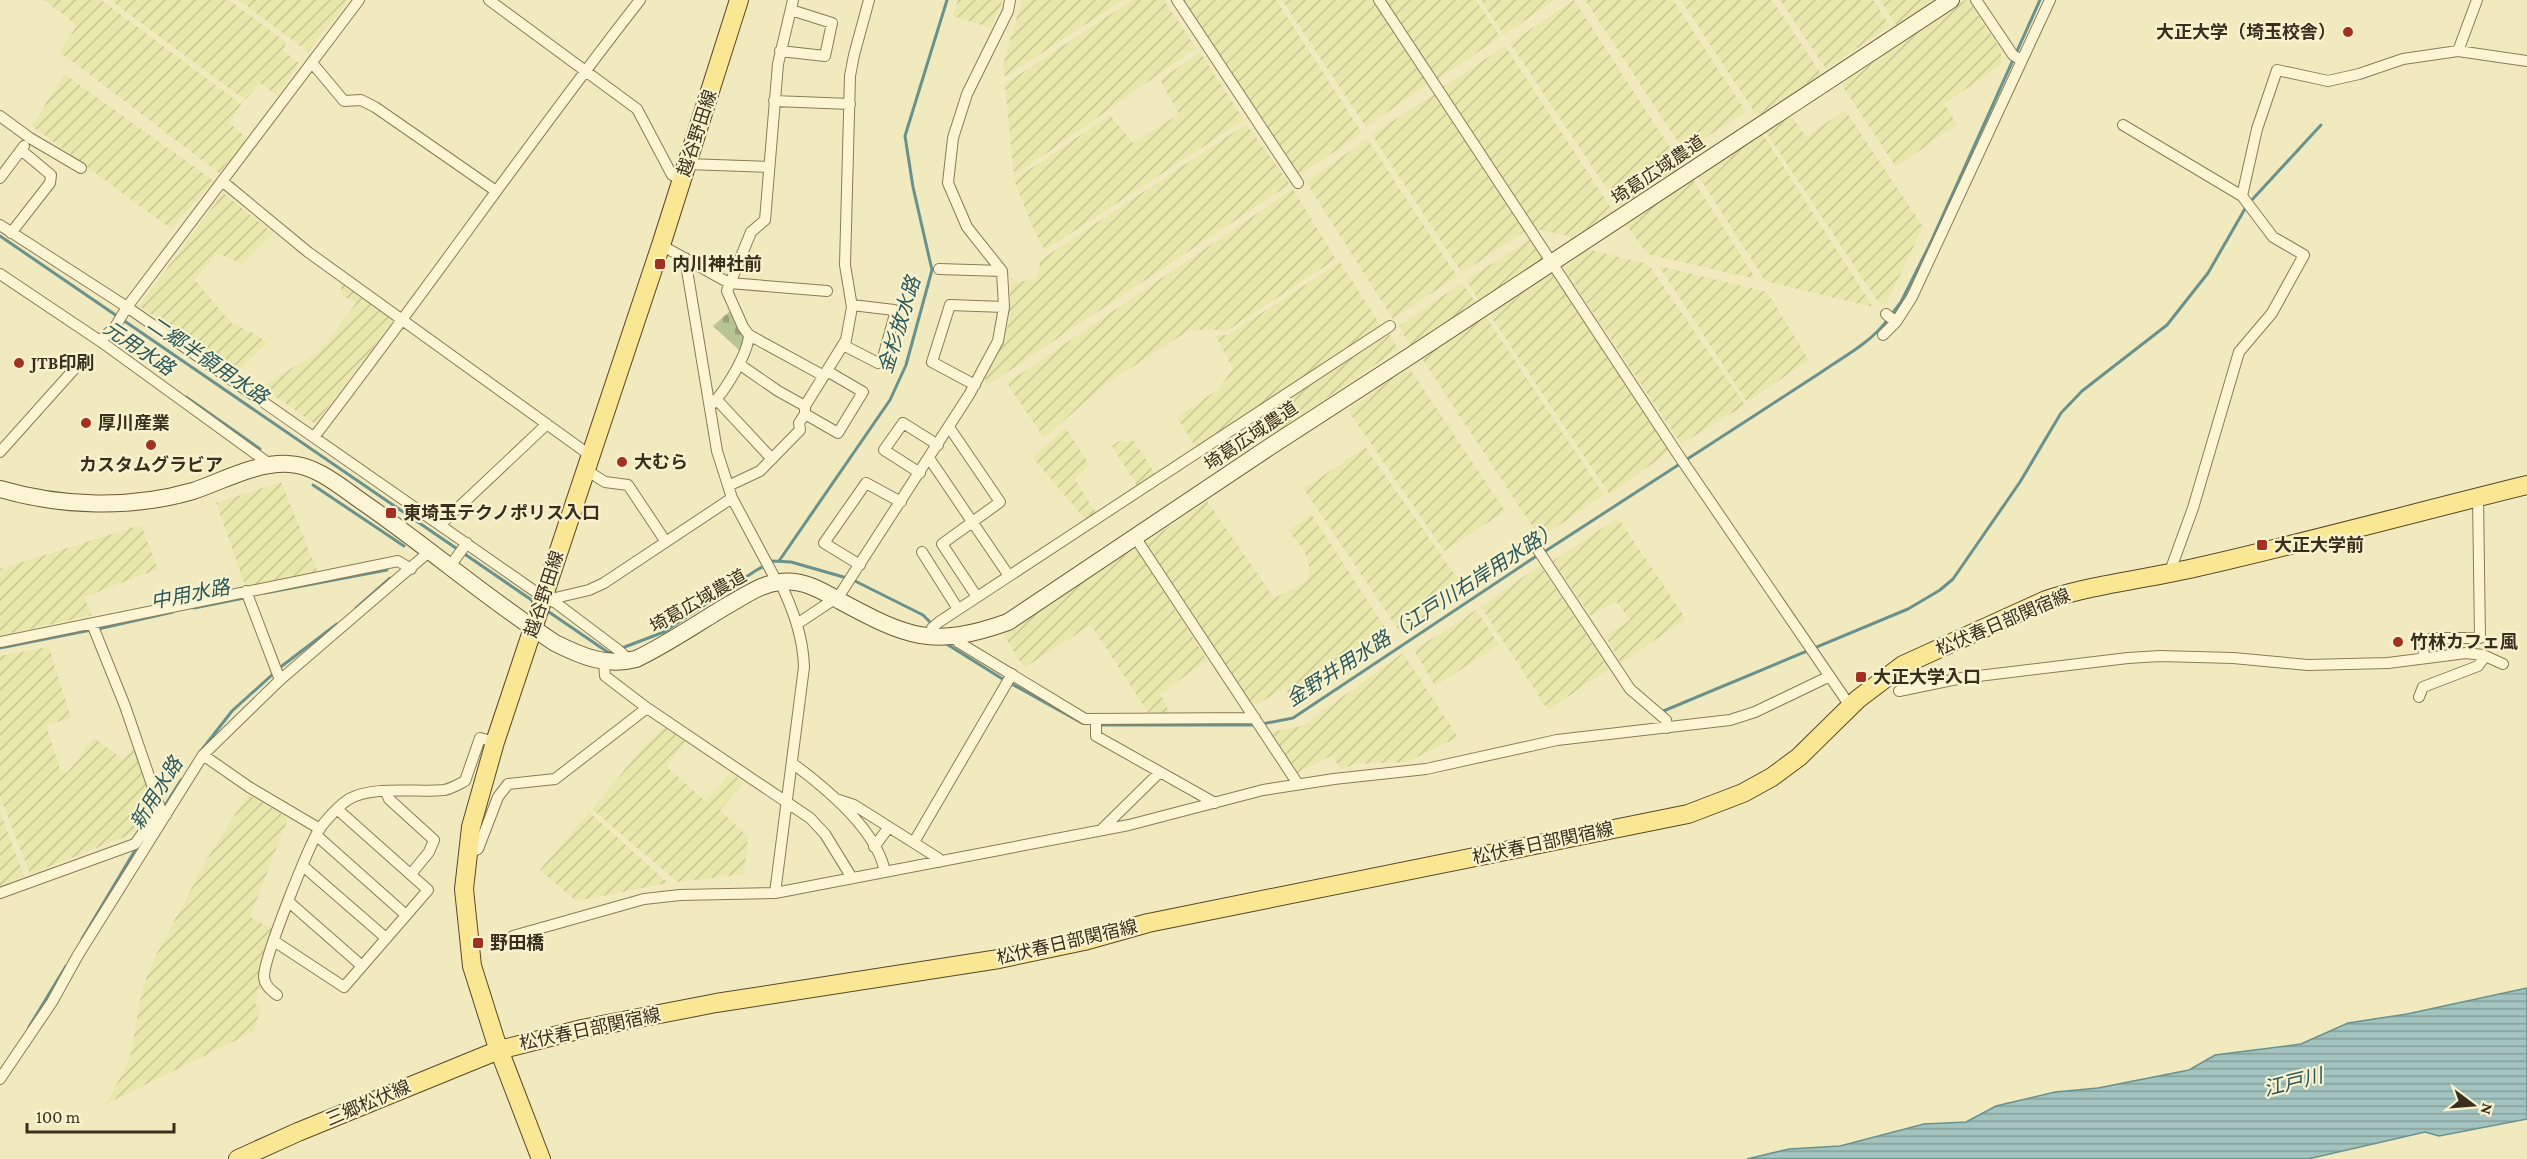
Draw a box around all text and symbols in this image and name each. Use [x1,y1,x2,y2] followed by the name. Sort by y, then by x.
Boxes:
[2156,22,2336,42] place label: 大正大学（埼玉校舎）
[2341,25,2355,39] marker: 大正大学（埼玉校舎）
[674,87,720,179] street label: 越谷野田線
[1608,132,1708,208] street label: 埼葛広域農道
[672,254,762,274] place label: 内川神社前
[653,257,667,271] marker: 内川神社前
[874,272,925,376] water label: 金杉放水路
[144,312,274,409] water label: 二郷半領用水路
[100,317,180,381] water label: 元用水路
[29,353,94,373] place label: JTB印刷
[12,356,26,370] marker: JTB印刷
[1201,398,1301,474] street label: 埼葛広域農道
[98,413,170,433] place label: 厚川産業
[79,416,93,430] marker: 厚川産業
[144,438,158,452] marker: カスタムグラビア
[634,452,688,472] place label: 大むら
[79,455,223,475] place label: カスタムグラビア
[615,455,629,469] marker: 大むら
[403,503,600,523] place label: 東埼玉テクノポリス入口
[384,506,398,520] marker: 東埼玉テクノポリス入口
[1282,518,1562,710] water label: 金野井用水路（江戸川右岸用水路）
[2274,535,2364,555] place label: 大正大学前
[2255,538,2269,552] marker: 大正大学前
[521,548,567,640] street label: 越谷野田線
[646,565,750,637] street label: 埼葛広域農道
[149,575,233,612] water label: 中用水路
[1933,585,2073,659] street label: 松伏春日部関宿線
[2410,632,2518,652] place label: 竹林カフェ風
[2391,635,2405,649] marker: 竹林カフェ風
[1873,667,1981,687] place label: 大正大学入口
[1854,670,1868,684] marker: 大正大学入口
[125,752,188,833] water label: 新用水路
[1470,818,1616,868] street label: 松伏春日部関宿線
[995,916,1139,968] street label: 松伏春日部関宿線
[490,933,544,953] place label: 野田橋
[471,936,485,950] marker: 野田橋
[517,1004,663,1054] street label: 松伏春日部関宿線
[2261,1064,2327,1100] water label: 江戸川
[2443,1075,2503,1135] north arrow
[323,1076,413,1130] street label: 三郷松伏線
[27,1096,174,1134] scale bar
[2477,1101,2497,1117] text: N
[36,1107,81,1127] text: 100 m

